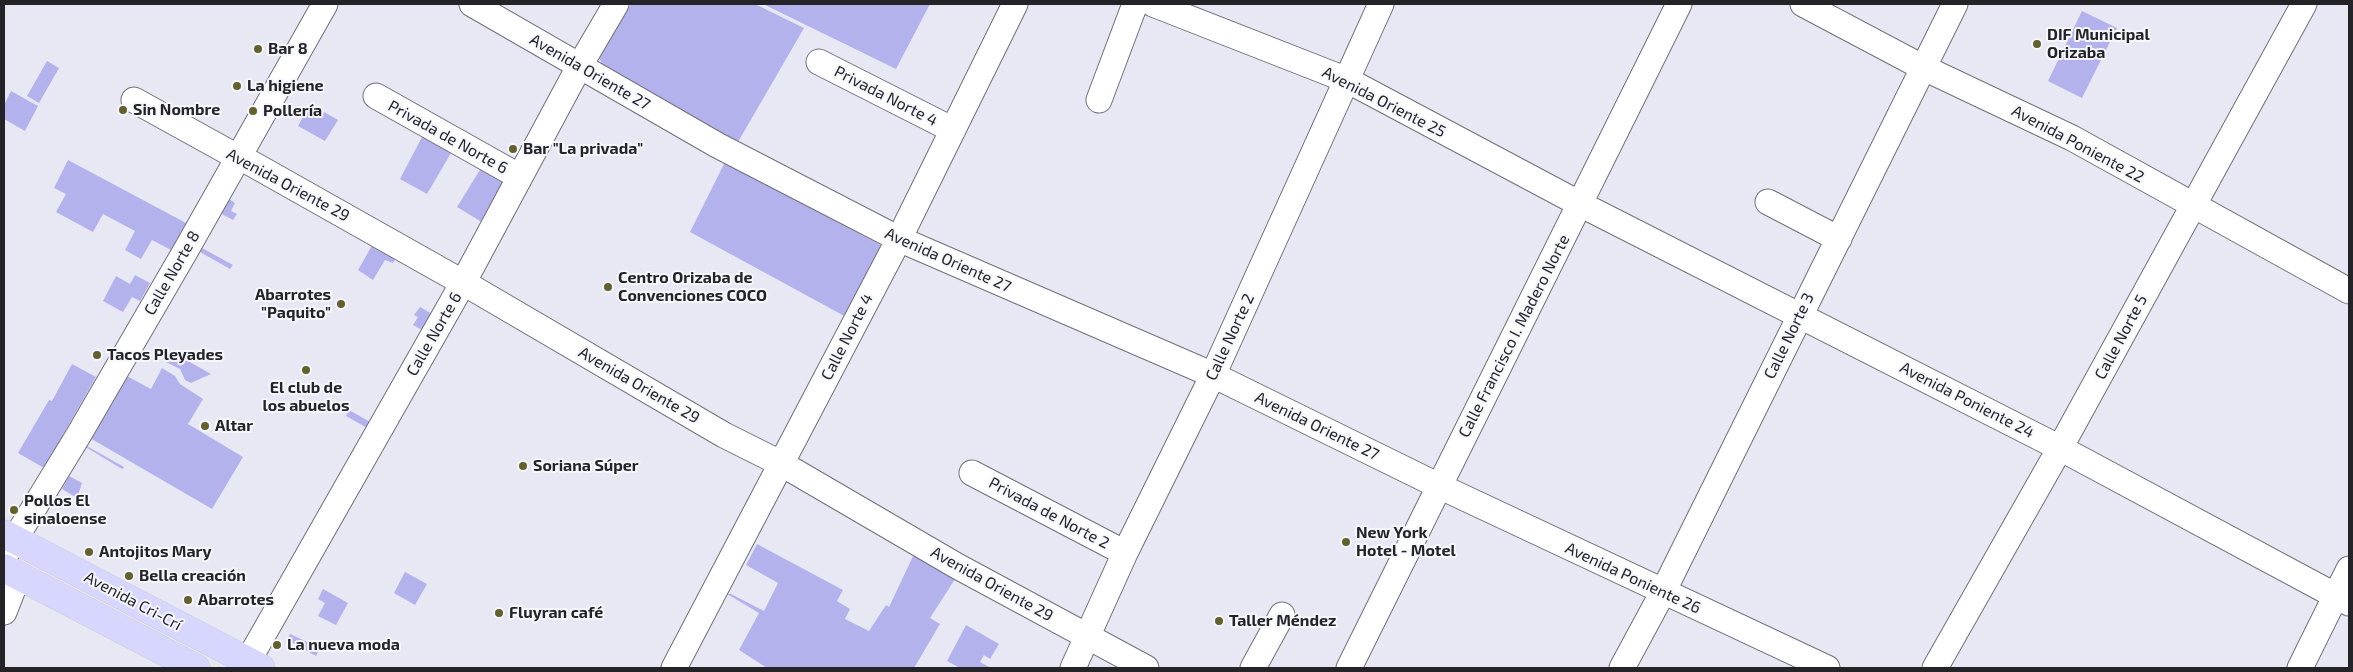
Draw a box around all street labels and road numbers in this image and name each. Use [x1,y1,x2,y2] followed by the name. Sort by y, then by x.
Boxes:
[526,30,654,114] street label: Avenida Oriente 27
[831,62,941,130] street label: Privada Norte 4
[1319,63,1449,141] street label: Avenida Oriente 25
[385,96,511,178] street label: Privada de Norte 6
[2009,101,2147,187] street label: Avenida Poniente 22
[223,144,353,226] street label: Avenida Oriente 29
[882,224,1014,296] street label: Avenida Oriente 27
[140,227,204,319] street label: Calle Norte 8
[1454,231,1574,441] street label: Calle Francisco I. Madero Norte
[402,289,466,379] street label: Calle Norte 6
[1760,290,1818,382] street label: Calle Norte 3
[817,291,877,383] street label: Calle Norte 4
[1202,291,1258,383] street label: Calle Norte 2
[2091,291,2151,383] street label: Calle Norte 5
[575,342,703,428] street label: Avenida Oriente 29
[1897,358,2037,442] street label: Avenida Poniente 24
[1252,388,1382,464] street label: Avenida Oriente 27
[985,473,1113,553] street label: Privada de Norte 2
[1562,538,1704,618] street label: Avenida Poniente 26
[928,542,1056,626] street label: Avenida Oriente 29
[81,567,185,635] street label: Avenida Cri-Crí

